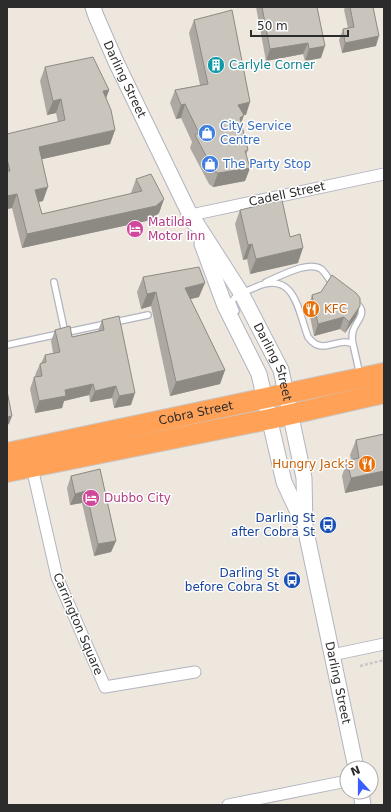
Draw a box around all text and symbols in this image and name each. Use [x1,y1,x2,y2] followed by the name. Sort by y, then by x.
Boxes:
[251,12,348,38] scale bar
[257,19,288,33] text: 50 m
[101,39,149,120] street label: Darling Street
[206,55,226,75] building icon: Carlyle Corner
[229,58,315,72] place label: Carlyle Corner
[220,119,292,147] place label: City Service Centre
[197,123,217,143] shop icon: City Service Centre
[200,154,220,174] shop icon: The Party Stop
[222,157,311,171] place label: The Party Stop
[248,179,327,209] street label: Cadell Street
[148,215,205,243] place label: Matilda Motor Inn
[125,219,145,239] hotel icon: Matilda Motor Inn
[301,299,321,319] restaurant icon: KFC
[324,302,347,316] place label: KFC
[251,320,294,403] street label: Darling Street
[157,398,235,428] street label: Cobra Street
[357,454,377,474] restaurant icon: Hungry Jack's
[272,457,354,471] place label: Hungry Jack's
[81,488,101,508] hotel icon: Dubbo City
[104,491,171,505] place label: Dubbo City
[231,511,315,539] place label: Darling St after Cobra St
[318,515,338,535] bus stop icon: Darling St after Cobra St
[185,566,279,594] place label: Darling St before Cobra St
[282,570,302,590] bus stop icon: Darling St before Cobra St
[50,571,106,677] street label: Carrington Square
[322,640,354,725] street label: Darling Street
[339,760,379,800] north arrow
[349,763,362,779] text: N

